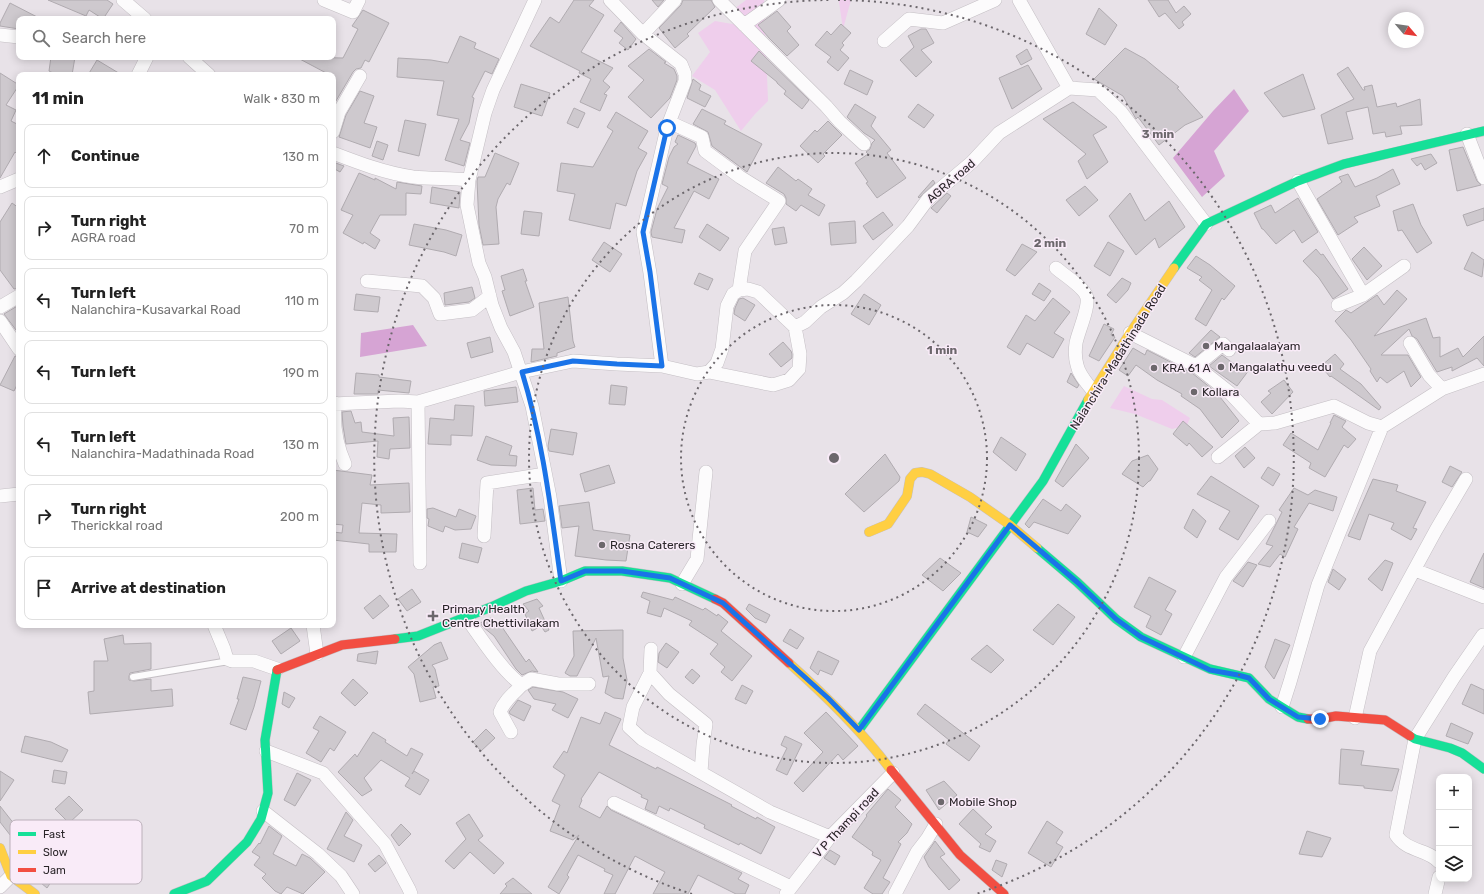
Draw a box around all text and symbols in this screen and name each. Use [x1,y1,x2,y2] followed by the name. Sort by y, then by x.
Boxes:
[1388,12,1424,48] north arrow
[16,16,336,60] search box
[30,27,52,49] icon: search
[62,29,146,47] text: Search here
[32,88,84,108] text: 11 min
[243,91,320,106] text: Walk · 830 m
[658,119,676,137] route start
[1142,127,1175,141] text: 3 min
[33,145,55,167] icon: ahead
[71,147,140,165] text: Continue
[283,149,319,164] text: 130 m
[924,156,978,206] street label: AGRA road
[71,212,146,230] text: Turn right
[33,217,55,239] icon: right
[289,221,319,236] text: 70 m
[71,230,136,245] text: AGRA road
[1034,236,1067,250] text: 2 min
[1067,282,1169,432] street label: Nalanchira-Madathinada Road
[71,284,136,302] text: Turn left
[33,289,55,311] icon: left
[285,293,319,308] text: 110 m
[71,302,241,317] text: Nalanchira-Kusavarkal Road
[1214,339,1300,353] place label: Mangalaalayam
[1201,341,1211,351] marker: Mangalaalayam
[927,343,958,357] text: 1 min
[1229,360,1332,374] place label: Mangalathu veedu
[33,361,55,383] icon: left
[1162,361,1210,375] place label: KRA 61 A
[1216,362,1226,372] marker: Mangalathu veedu
[71,363,136,381] text: Turn left
[1149,363,1159,373] marker: KRA 61 A
[283,365,319,380] text: 190 m
[1202,385,1239,399] place label: Kollara
[1189,387,1199,397] marker: Kollara
[71,428,136,446] text: Turn left
[33,433,55,455] icon: left
[283,437,319,452] text: 130 m
[71,446,254,461] text: Nalanchira-Madathinada Road
[827,451,841,465] centre of rings
[71,500,146,518] text: Turn right
[33,505,55,527] icon: right
[280,509,319,524] text: 200 m
[71,518,163,533] text: Therickkal road
[610,538,695,552] place label: Rosna Caterers
[597,540,607,550] marker: Rosna Caterers
[33,577,55,599] icon: arrive
[71,579,226,597] text: Arrive at destination
[442,602,559,630] place label: Primary Health Centre Chettivilakam
[427,610,439,622] marker: Primary Health Centre Chettivilakam
[1311,710,1329,728] route end
[1436,774,1472,882] map controls
[1436,774,1472,810] button: +
[810,785,882,861] street label: V P Thampi road
[949,795,1017,809] place label: Mobile Shop
[936,797,946,807] marker: Mobile Shop
[1436,810,1472,846] button: −
[10,820,142,884] legend
[43,828,66,841] text: Fast
[43,846,68,859] text: Slow
[1436,846,1472,882] button: layers
[43,864,66,877] text: Jam

